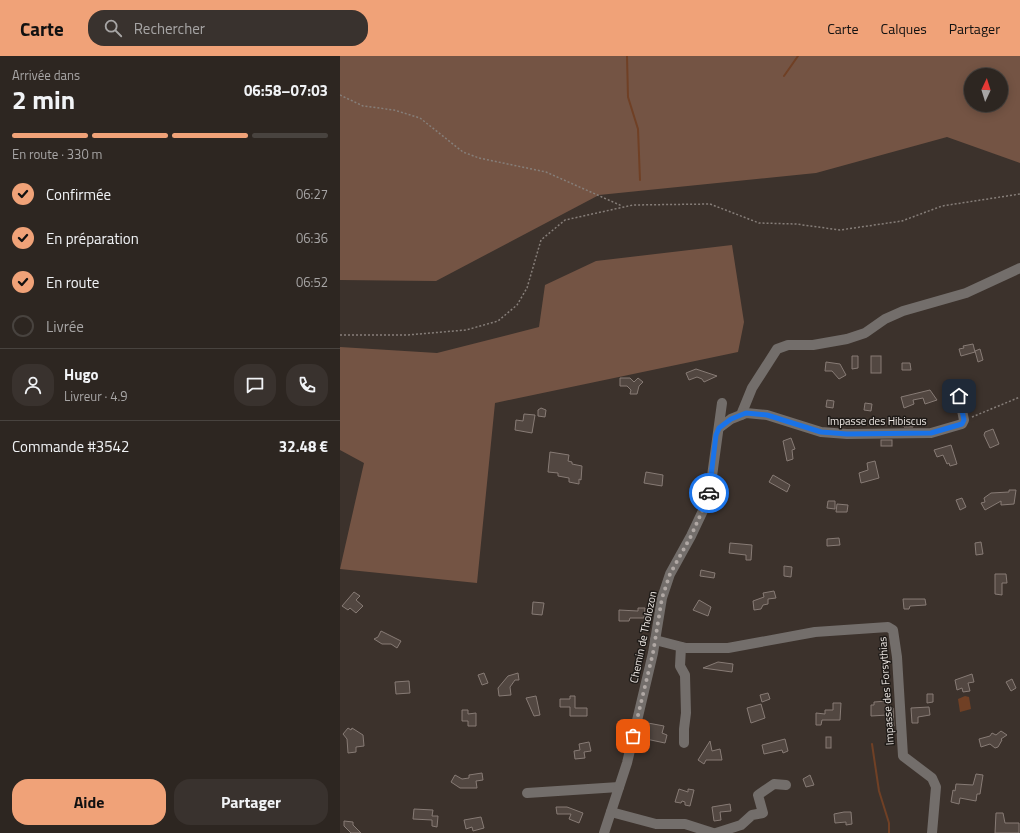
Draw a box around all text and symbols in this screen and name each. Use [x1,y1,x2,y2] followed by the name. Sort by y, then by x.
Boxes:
[88,10,368,46] search box
[20,14,64,43] text: Carte
[102,17,124,39] icon: search
[134,17,205,40] text: Rechercher
[827,18,859,39] text: Carte
[881,18,927,39] text: Calques
[949,18,1000,39] text: Partager
[12,65,80,85] text: Arrivée dans
[964,68,1008,112] north arrow
[964,68,1008,112] map controls
[244,79,328,102] text: 06:58–07:03
[12,80,75,119] text: 2 min
[12,144,102,164] text: En route · 330 m
[12,183,34,205] icon: check
[46,183,111,206] text: Confirmée
[296,184,328,204] text: 06:27
[12,227,34,249] icon: check
[46,227,139,250] text: En préparation
[296,228,328,248] text: 06:36
[12,271,34,293] icon: check
[46,271,99,294] text: En route
[296,272,328,292] text: 06:52
[46,315,84,338] text: Livrée
[64,363,98,386] text: Hugo
[12,364,54,406] button: person
[234,364,276,406] button: chat
[286,364,328,406] button: phone
[942,379,976,413] pin
[948,385,970,407] icon: home
[64,386,128,406] text: Livreur · 4.9
[827,413,927,429] street label: Impasse des Hibiscus
[12,435,129,458] text: Commande #3542
[279,435,328,458] text: 32.48 €
[689,473,729,513] courier
[698,482,720,504] icon: car
[625,589,661,684] street label: Chemin de Tholozon
[874,636,898,746] street label: Impasse des Forsythias
[616,719,650,753] pin
[622,725,644,747] icon: bag
[12,779,166,825] button: Aide
[174,779,328,825] button: Partager

